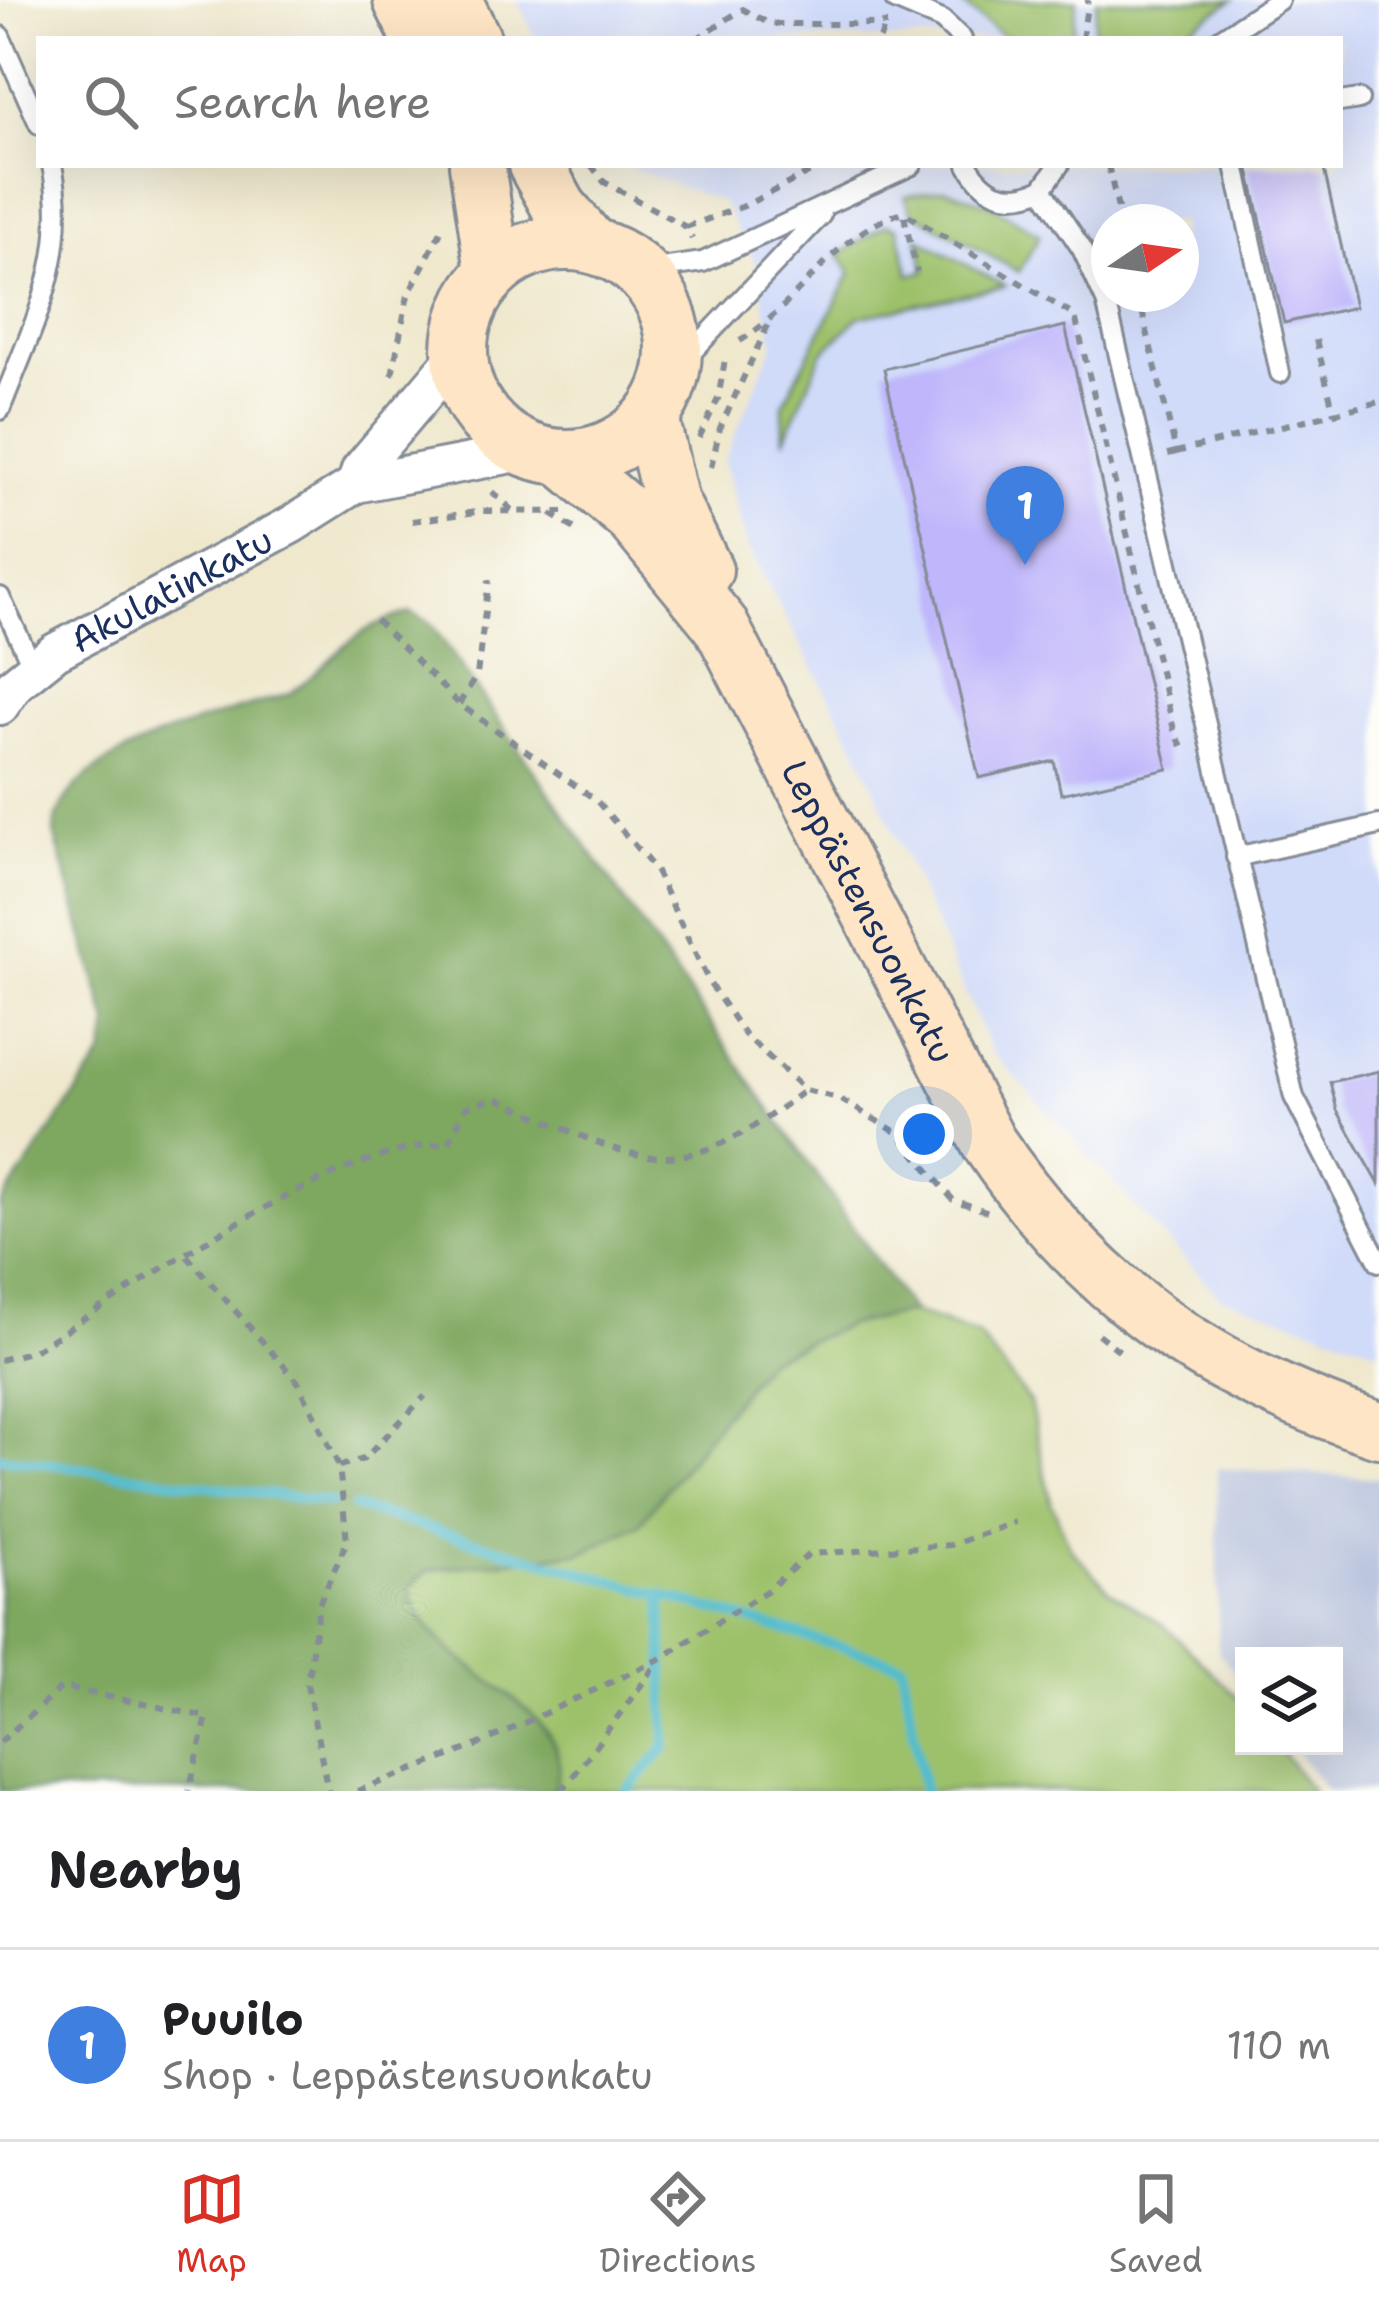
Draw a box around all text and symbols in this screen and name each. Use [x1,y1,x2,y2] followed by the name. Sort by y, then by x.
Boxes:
[36,36,1343,168] search box
[78,69,144,135] icon: search
[174,72,431,132] text: Search here
[1091,204,1199,312] north arrow
[986,466,1064,565] pin: 1
[61,515,281,664] street label: Akulatinkatu
[770,751,967,1071] street label: Leppästensuonkatu
[894,1104,954,1164] your location
[1235,1647,1343,1755] map controls
[1235,1647,1343,1755] button: layers
[48,1835,243,1903] text: Nearby
[162,1989,304,2049] text: Puuilo
[78,2019,96,2071] text: 1
[1227,2019,1331,2071] text: 110 m
[162,2049,653,2101] text: Shop · Leppästensuonkatu
[176,2166,247,2283] tab: Map
[599,2166,757,2283] tab: Directions
[1109,2166,1203,2283] tab: Saved

